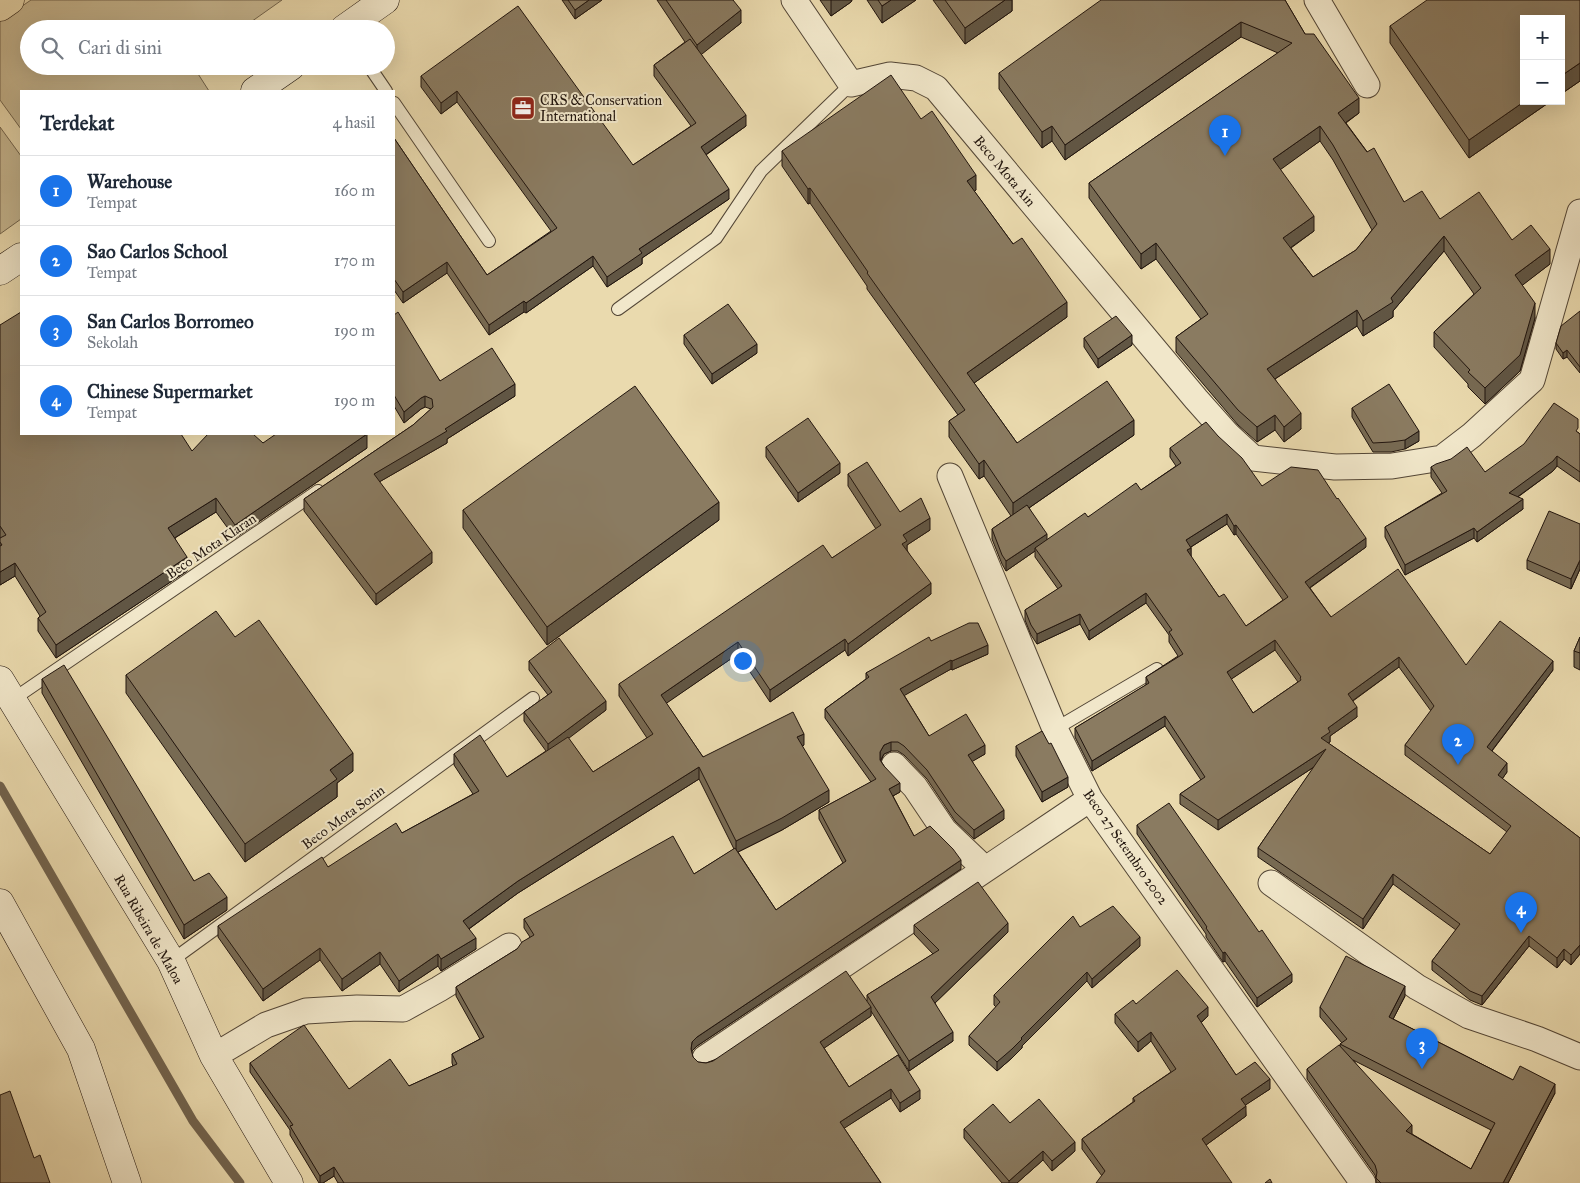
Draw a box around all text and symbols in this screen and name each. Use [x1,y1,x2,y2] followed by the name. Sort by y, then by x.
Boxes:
[1520,15,1565,105] map controls
[1520,15,1565,60] button: +
[20,20,395,75] search box
[38,34,66,62] icon: search
[78,36,162,59] text: Cari di sini
[1520,60,1565,105] button: −
[540,92,662,125] place label: CRS & Conservation International
[510,95,536,121] office icon: CRS & Conservation International
[40,110,114,136] text: Terdekat
[332,113,375,132] text: 4 hasil
[1209,115,1241,156] pin: 1
[970,132,1039,211] street label: Beco Mota Ain
[87,170,172,193] text: Warehouse
[53,181,59,200] text: 1
[334,181,375,200] text: 160 m
[87,193,137,212] text: Tempat
[87,240,228,263] text: Sao Carlos School
[52,251,60,270] text: 2
[334,251,375,270] text: 170 m
[87,263,137,282] text: Tempat
[87,310,254,333] text: San Carlos Borromeo
[53,321,59,340] text: 3
[334,321,375,340] text: 190 m
[87,333,138,352] text: Sekolah
[87,380,253,403] text: Chinese Supermarket
[52,391,60,410] text: 4
[334,391,375,410] text: 190 m
[87,403,137,422] text: Tempat
[163,510,260,583] street label: Beco Mota Klaran
[730,648,756,674] your location
[1442,724,1474,765] pin: 2
[299,781,388,853] street label: Beco Mota Sorin
[1079,786,1172,908] street label: Beco 27 Setembro 2002
[110,872,187,987] street label: Rua Ribeira de Maloa
[1505,892,1537,933] pin: 4
[1406,1028,1438,1069] pin: 3

